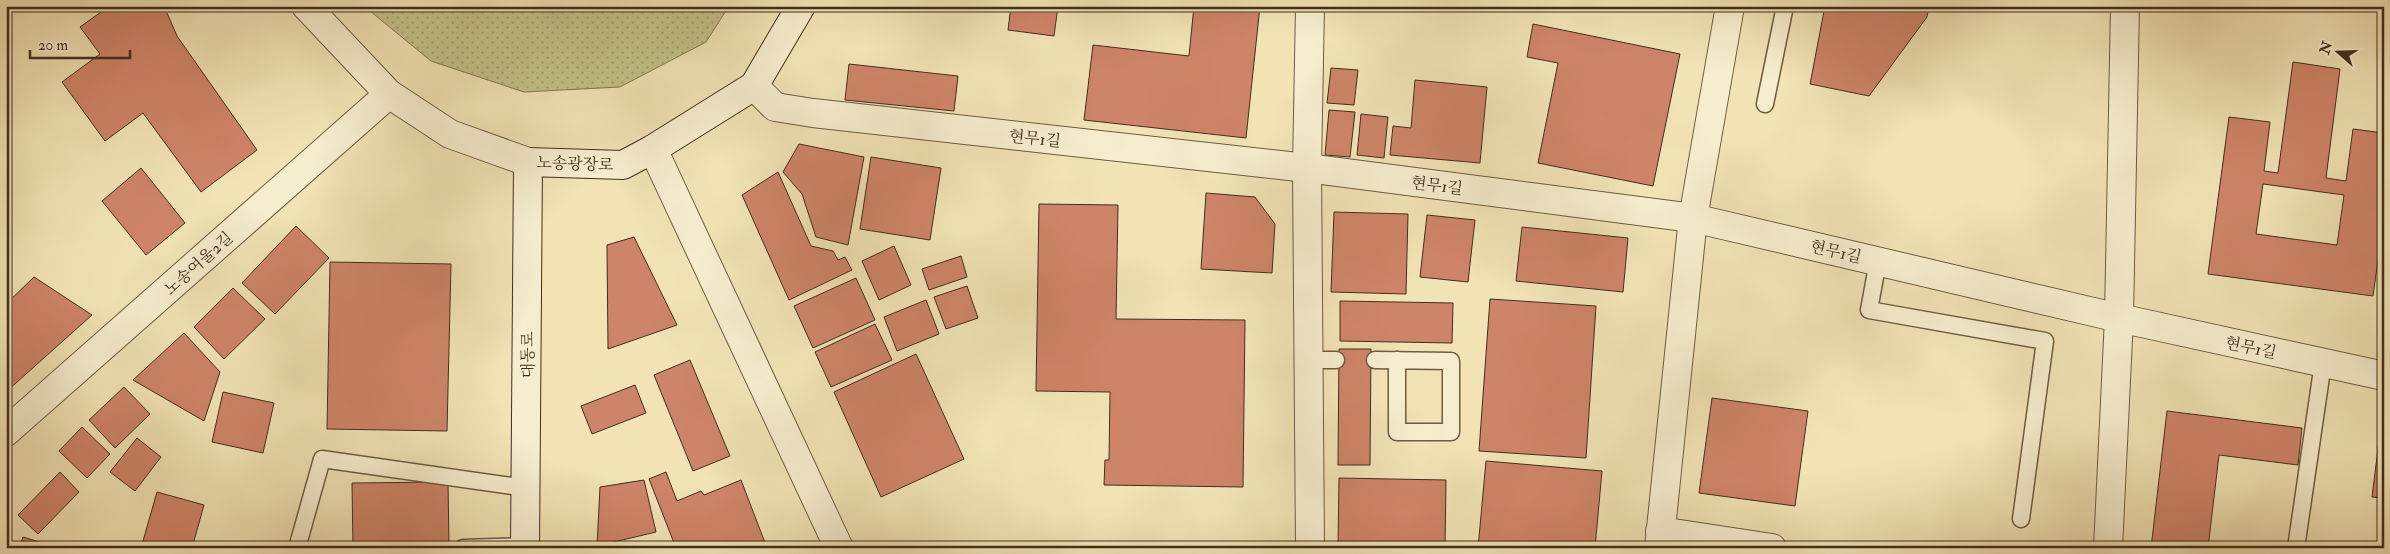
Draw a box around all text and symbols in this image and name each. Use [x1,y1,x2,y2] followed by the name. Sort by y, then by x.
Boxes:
[30,28,130,60] scale bar
[2312,28,2362,78] north arrow
[38,36,68,55] text: 20 m
[2316,38,2337,57] text: N
[1008,126,1062,152] street label: 현무1길
[536,153,614,175] street label: 노송광장로
[1410,173,1464,199] street label: 현무1길
[160,228,237,300] street label: 노송여울2길
[1808,236,1863,268] street label: 현무1길
[518,331,538,378] street label: 대동로
[2223,333,2278,363] street label: 현무1길

